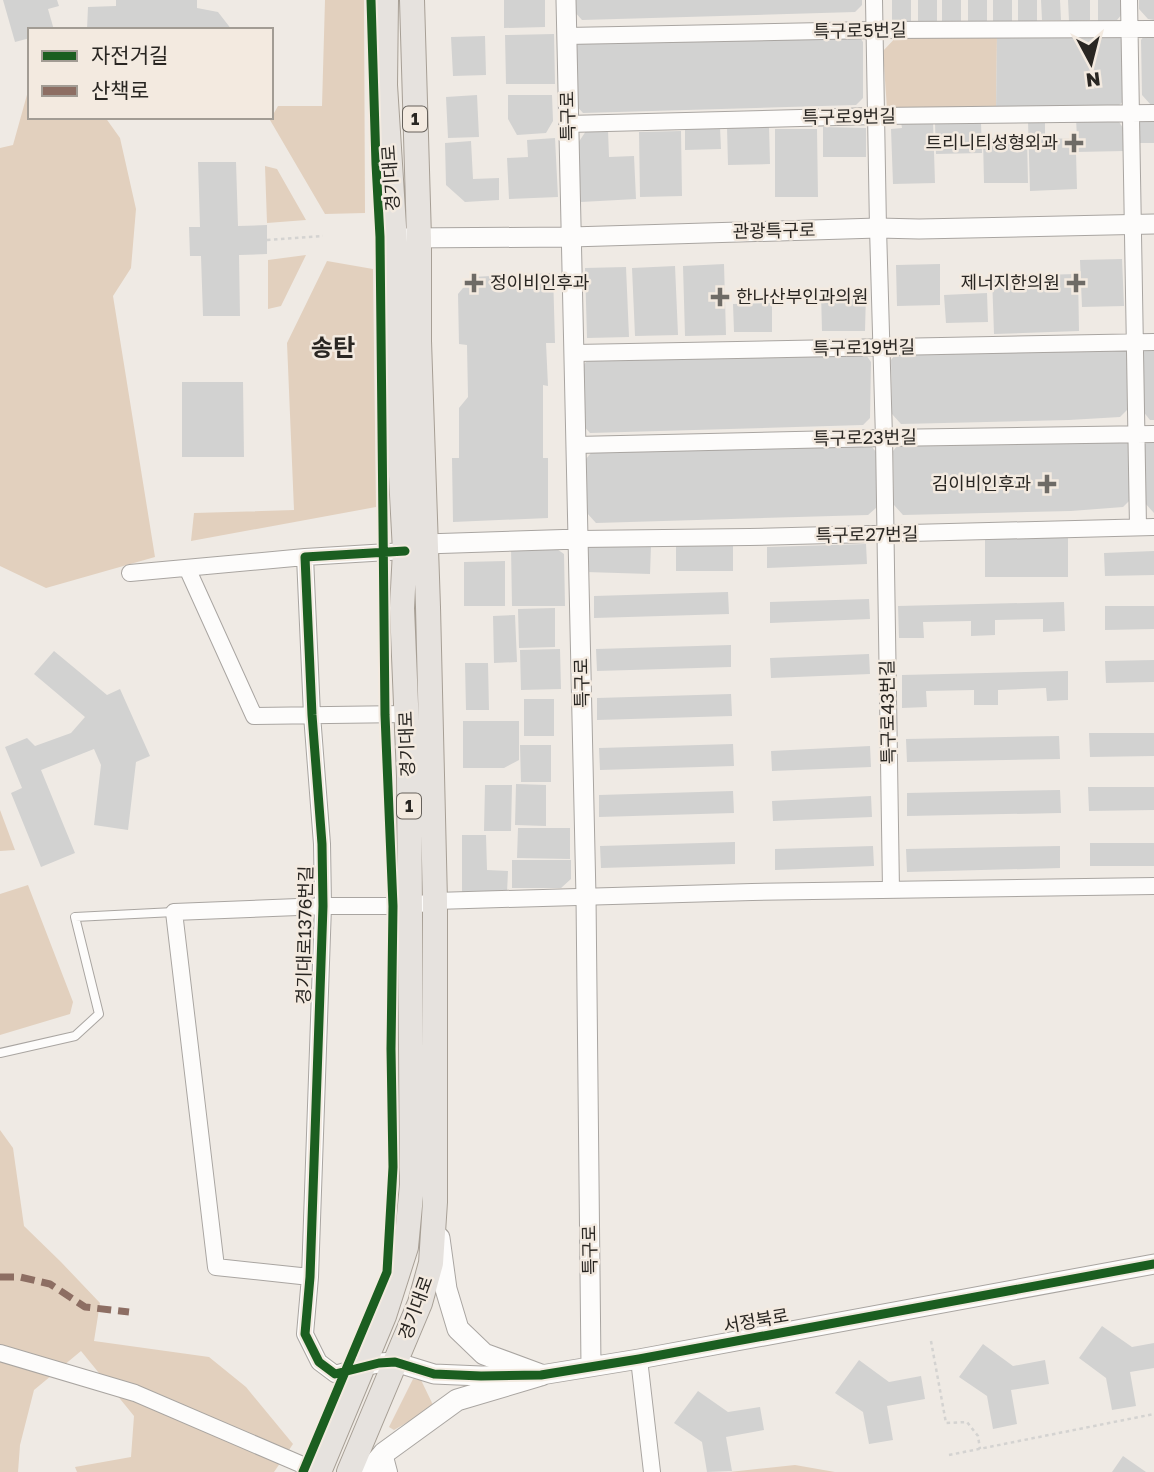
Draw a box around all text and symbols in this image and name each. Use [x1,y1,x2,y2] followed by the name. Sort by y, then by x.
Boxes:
[813,18,907,42] street label: 특구로5번길
[28,28,273,119] legend
[1056,28,1126,98] north arrow
[91,42,168,68] text: 자전거길
[1085,68,1102,93] text: N
[91,77,149,103] text: 산책로
[556,91,578,141] street label: 특구로
[802,104,896,128] street label: 특구로9번길
[403,106,427,132] road number: 1
[926,131,1058,153] place label: 트리니티성형외과
[1064,133,1084,153] marker: 트리니티성형외과
[377,144,403,212] street label: 경기대로
[732,218,816,242] street label: 관광특구로
[490,271,590,293] place label: 정이비인후과
[961,271,1060,293] place label: 제너지한의원
[464,273,484,293] marker: 정이비인후과
[1066,273,1086,293] marker: 제너지한의원
[736,285,868,307] place label: 한나산부인과의원
[710,287,730,307] marker: 한나산부인과의원
[311,332,355,361] district label: 송탄
[813,335,915,359] street label: 특구로19번길
[813,425,917,449] street label: 특구로23번길
[932,472,1031,494] place label: 김이비인후과
[1037,474,1057,494] marker: 김이비인후과
[815,522,919,546] street label: 특구로27번길
[570,658,592,708] street label: 특구로
[875,660,899,764] street label: 특구로43번길
[394,711,418,778] street label: 경기대로
[397,793,421,818] road number: 1
[292,865,316,1005] street label: 경기대로1376번길
[578,1225,600,1275] street label: 특구로
[393,1273,437,1343] street label: 경기대로
[721,1303,790,1337] street label: 서정북로

